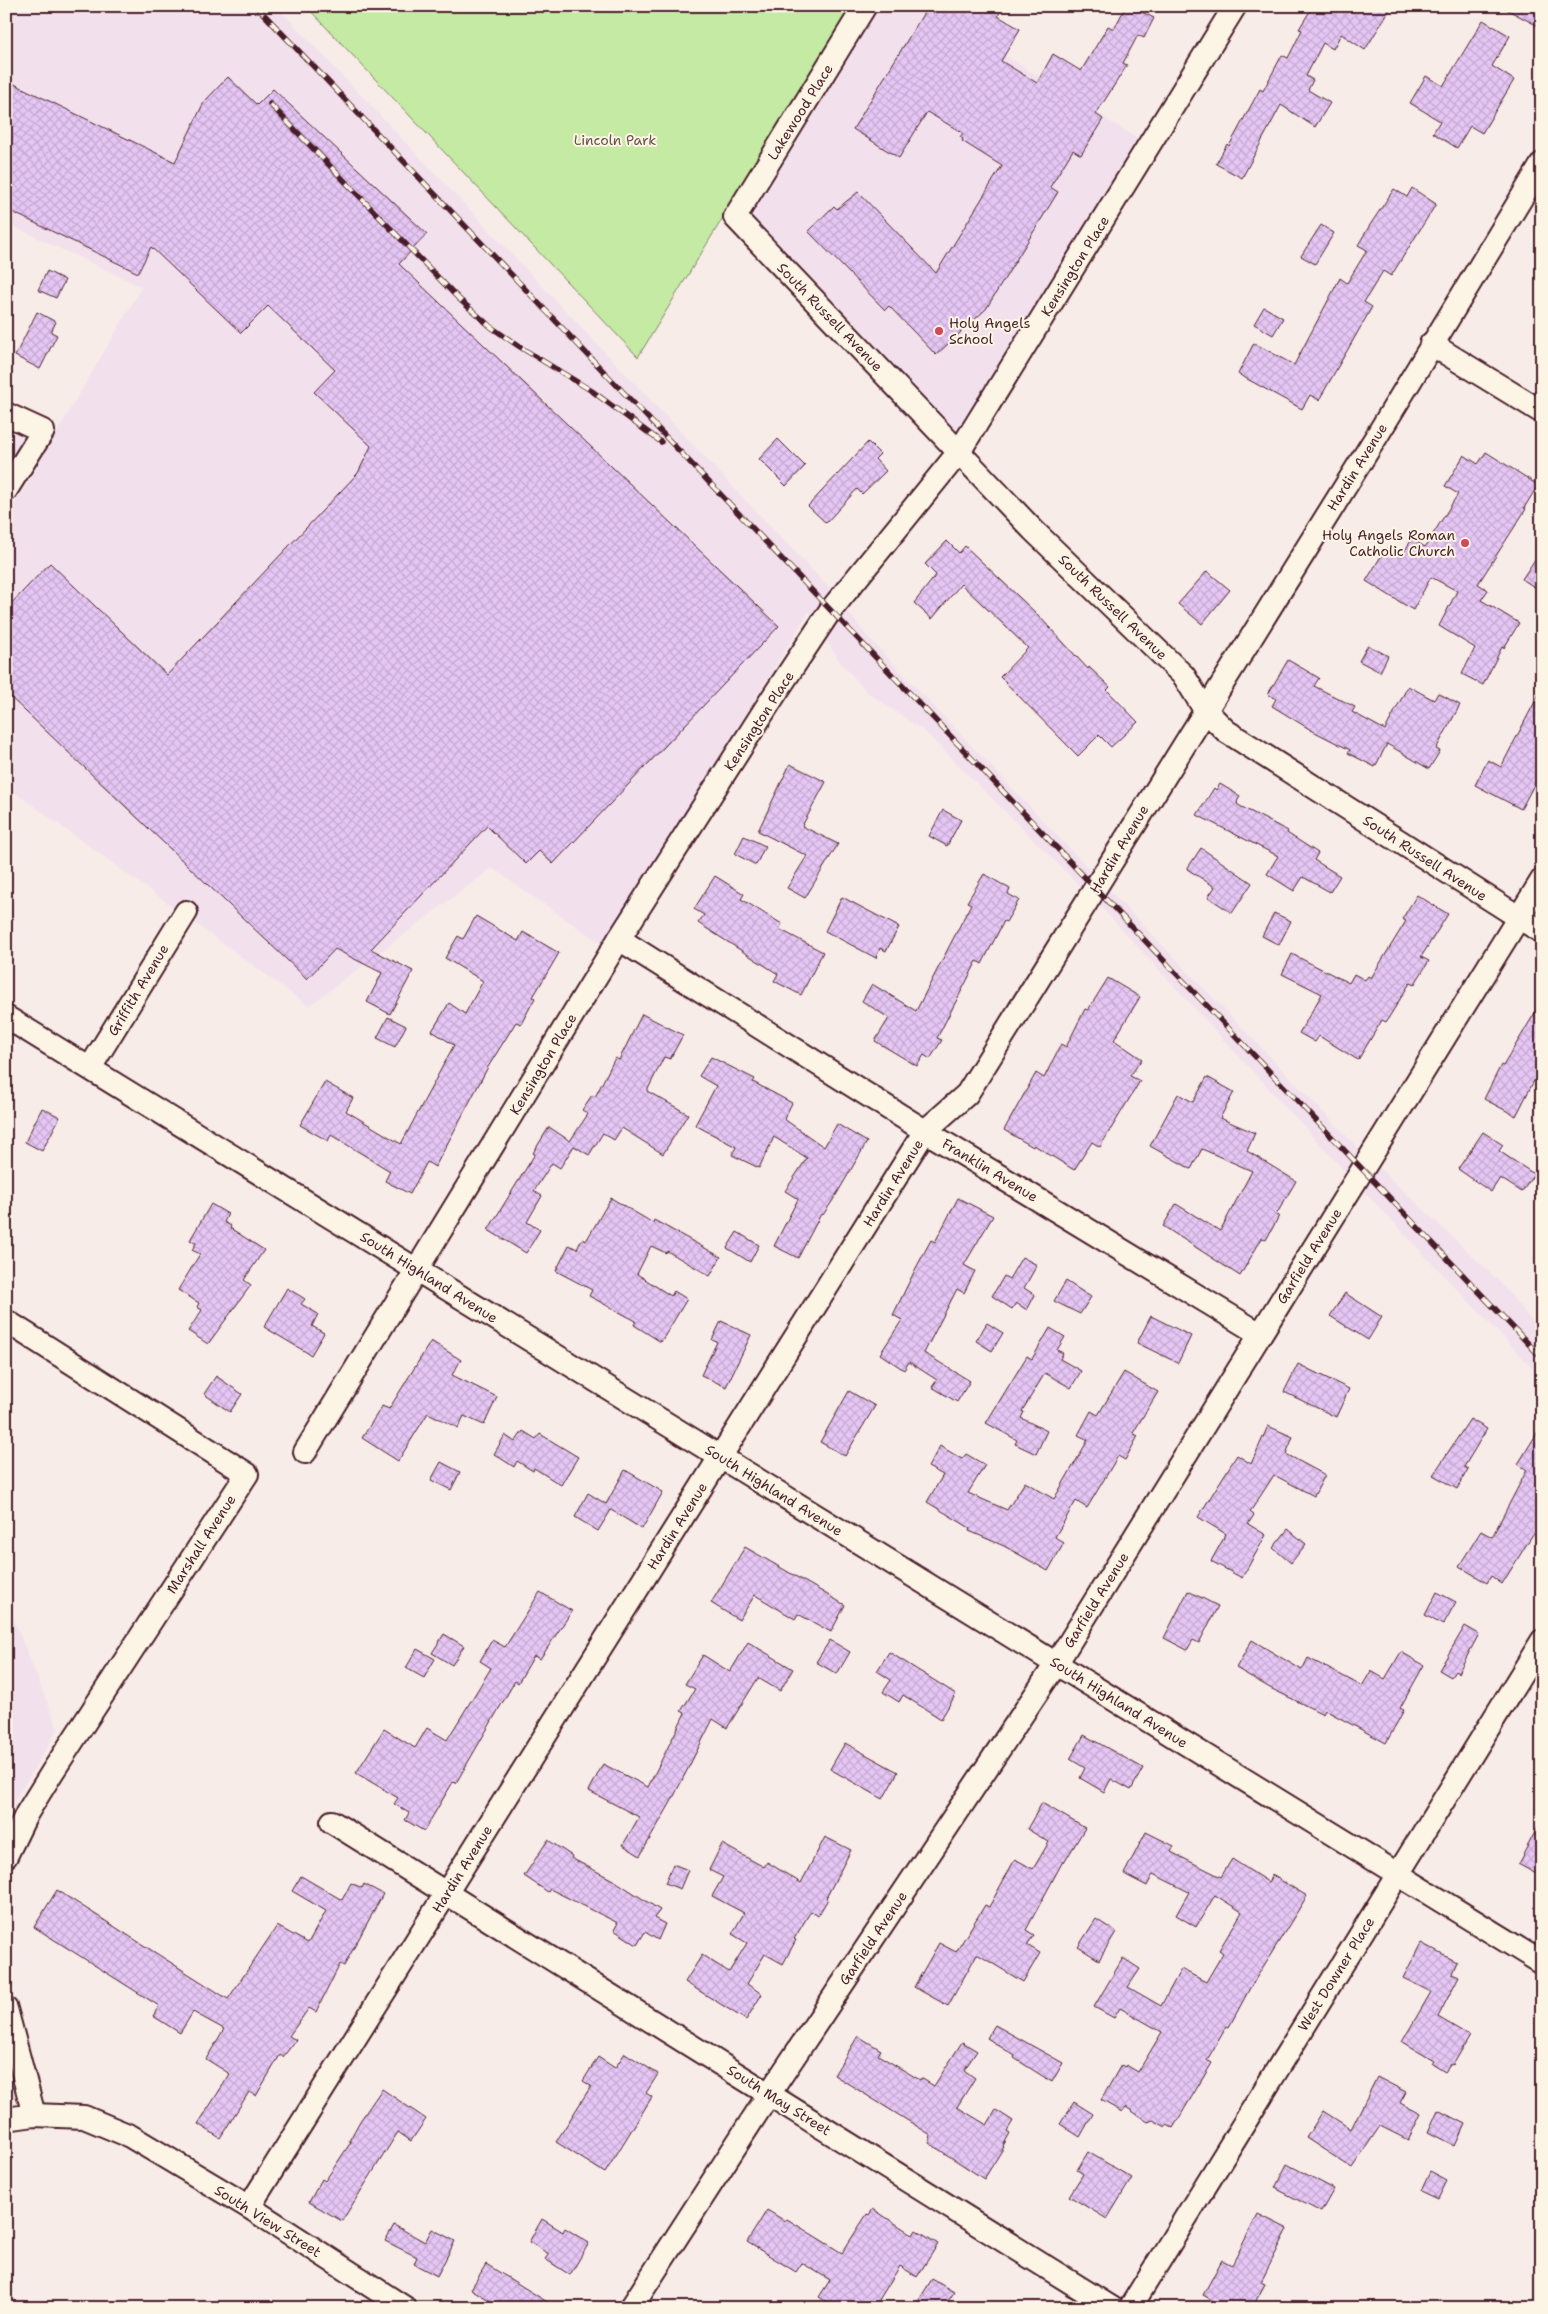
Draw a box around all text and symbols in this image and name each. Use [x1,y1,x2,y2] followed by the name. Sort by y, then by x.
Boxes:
[763,61,837,163] street label: Lakewood Place
[574,131,656,149] park label: Lincoln Park
[1037,212,1113,320] street label: Kensington Place
[773,259,887,375] street label: South Russell Avenue
[949,314,1030,348] place label: Holy Angels School
[933,325,945,337] marker: Holy Angels School
[1323,420,1391,514] street label: Hardin Avenue
[1322,526,1455,560] place label: Holy Angels Roman Catholic Church
[1459,537,1471,549] marker: Holy Angels Roman Catholic Church
[1055,550,1171,664] street label: South Russell Avenue
[720,668,798,774] street label: Kensington Place
[1086,801,1152,896] street label: Hardin Avenue
[1360,811,1491,905] street label: South Russell Avenue
[104,941,173,1039] street label: Griffith Avenue
[506,1010,580,1118] street label: Kensington Place
[939,1134,1041,1206] street label: Franklin Avenue
[859,1136,927,1230] street label: Hardin Avenue
[1272,1205,1346,1307] street label: Garfield Avenue
[357,1227,501,1327] street label: South Highland Avenue
[702,1440,846,1540] street label: South Highland Avenue
[643,1479,711,1573] street label: Hardin Avenue
[162,1491,240,1597] street label: Marshall Avenue
[1059,1549,1133,1651] street label: Garfield Avenue
[1047,1652,1191,1752] street label: South Highland Avenue
[428,1822,496,1916] street label: Hardin Avenue
[835,1888,911,1988] street label: Garfield Avenue
[1294,1914,1378,2034] street label: West Downer Place
[724,2061,834,2139] street label: South May Street
[211,2181,325,2261] street label: South View Street

